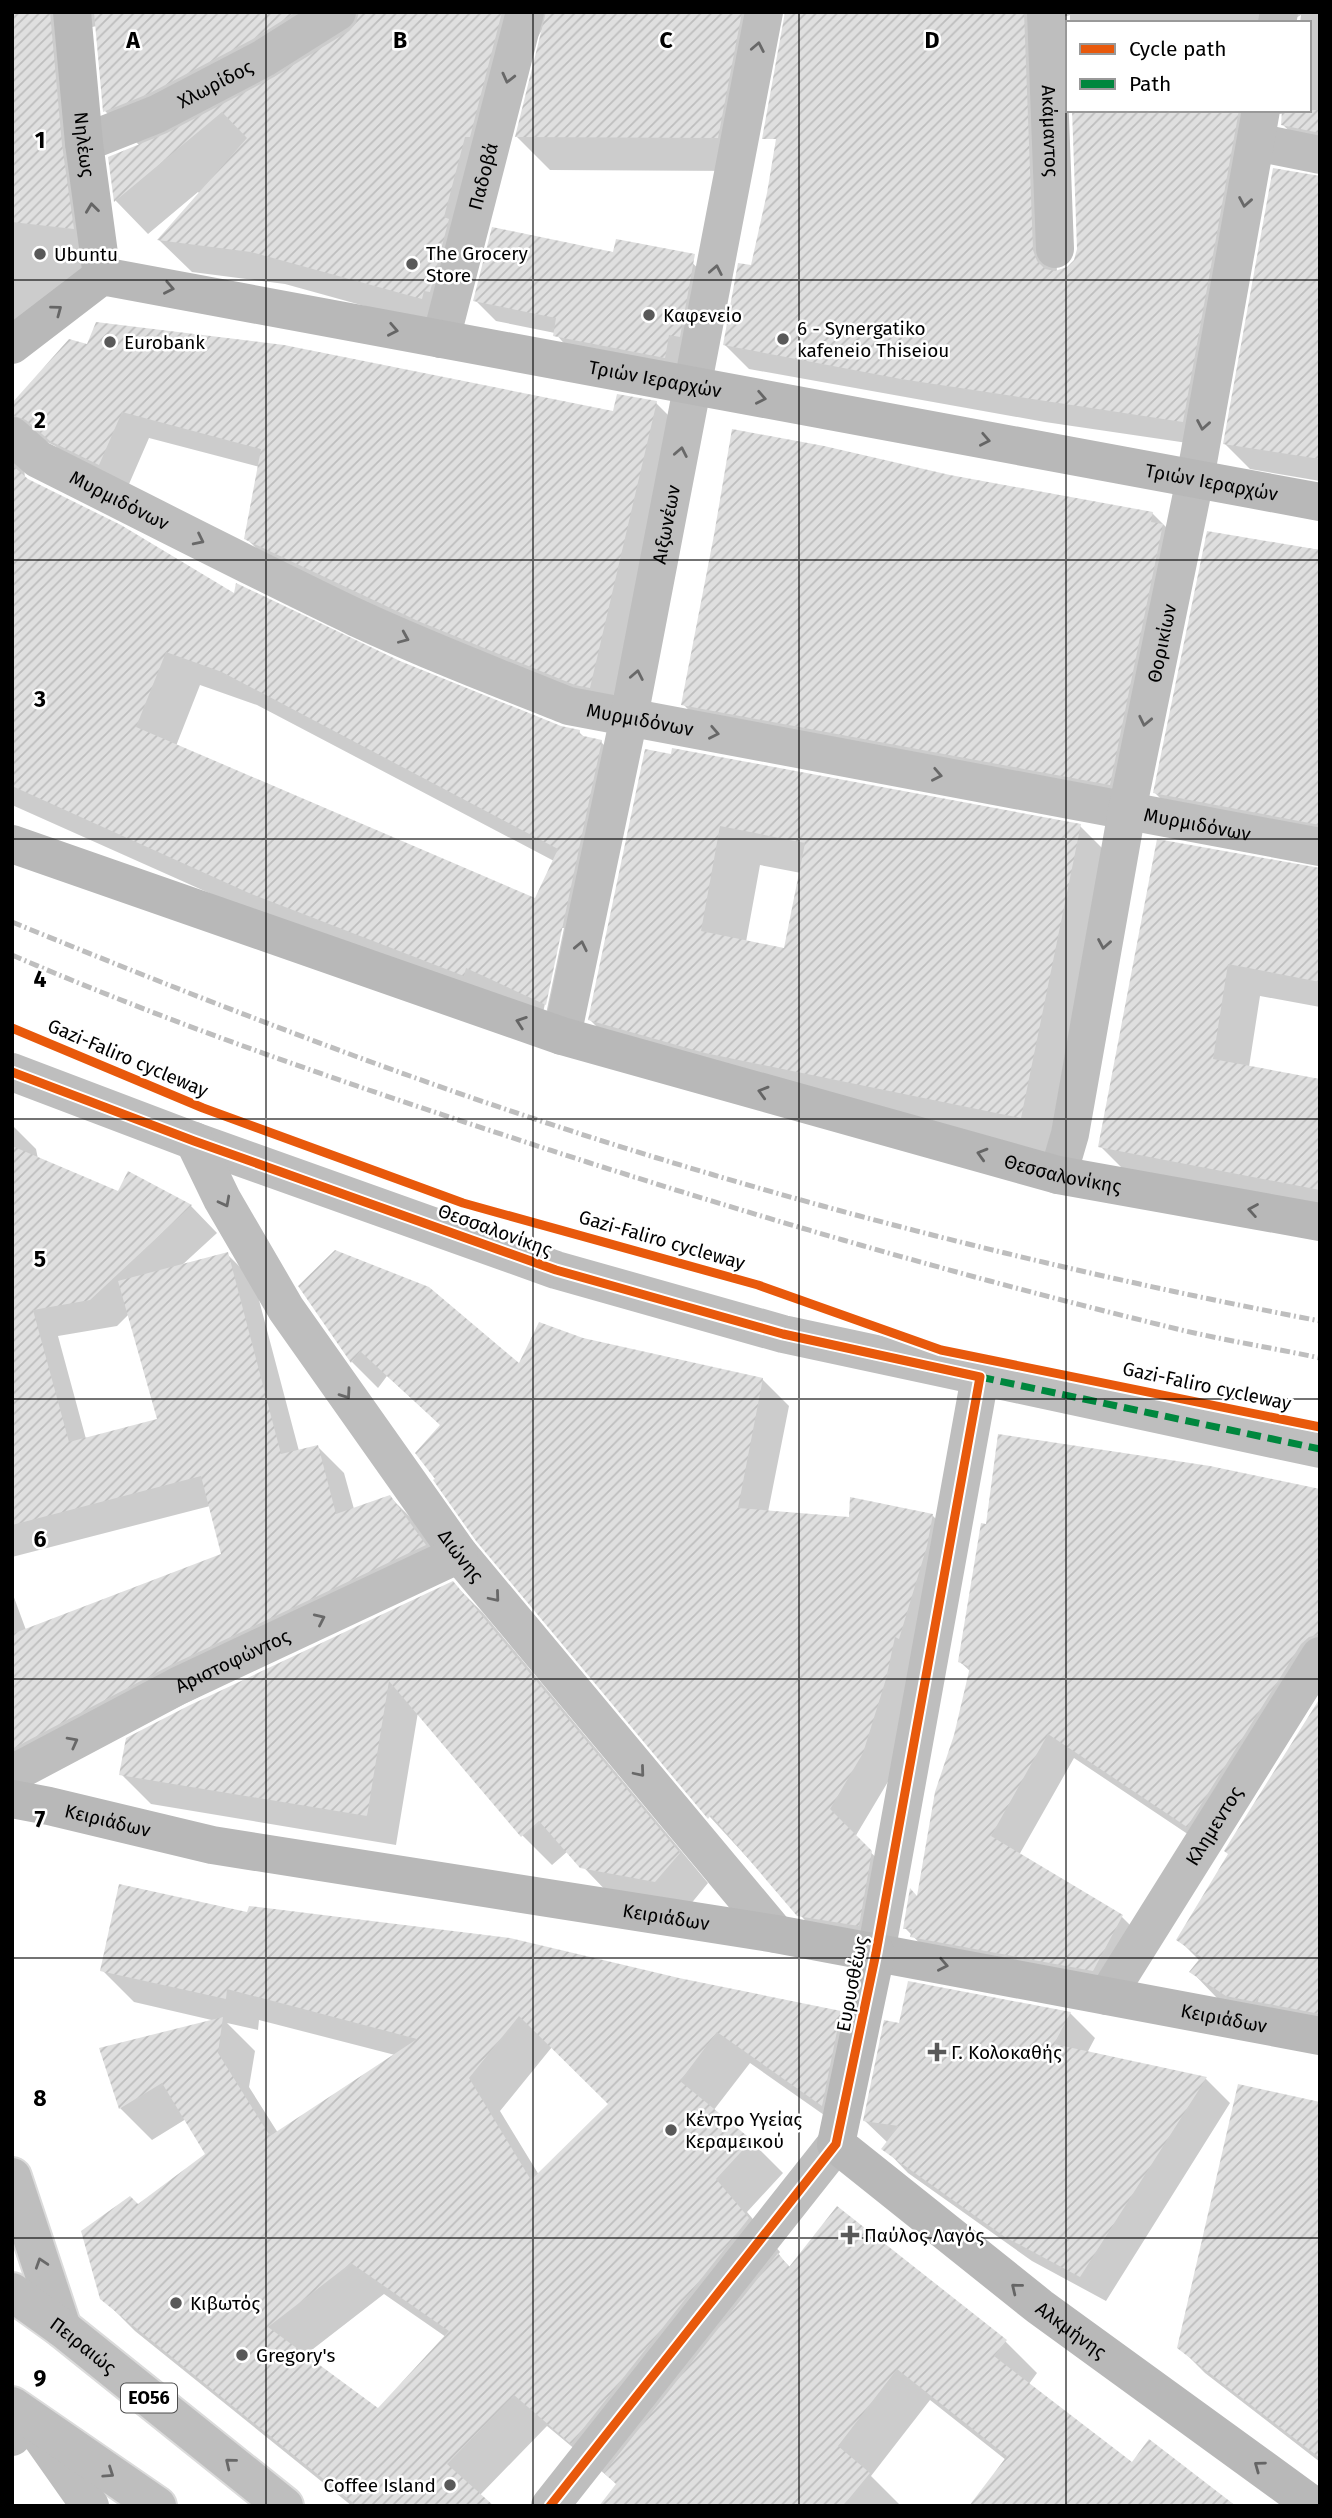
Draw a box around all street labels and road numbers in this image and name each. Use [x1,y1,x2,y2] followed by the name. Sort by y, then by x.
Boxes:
[173,54,257,113] street label: Χλωρίδος
[1037,85,1064,177] street label: Ακάμαντος
[70,111,100,179] street label: Νηλέως
[463,140,502,212] street label: Παδοβά
[587,355,723,402] street label: Τριών Ιεραρχών
[1143,458,1280,505] street label: Τριών Ιεραρχών
[66,465,173,535] street label: Μυρμιδόνων
[647,483,685,566] street label: Αιξωνέων
[1142,602,1181,685] street label: Θορικίων
[585,698,695,741] street label: Μυρμιδόνων
[1142,803,1253,845] street label: Μυρμιδόνων
[44,1014,212,1102] street label: Gazi-Faliro cycleway
[1001,1149,1123,1198] street label: Θεσσαλονίκης
[435,1199,555,1261] street label: Θεσσαλονίκης
[576,1205,748,1275] street label: Gazi-Faliro cycleway
[1121,1357,1294,1415] street label: Gazi-Faliro cycleway
[434,1525,489,1587] street label: Διώνης
[171,1624,294,1697] street label: Αριστοφώντος
[1180,1782,1247,1870] street label: Κλημεντος
[63,1799,153,1841] street label: Κειριάδων
[621,1898,711,1935] street label: Κειριάδων
[831,1934,873,2034] street label: Ευρυσθέως
[1179,1999,1269,2037] street label: Κειριάδων
[1031,2296,1111,2363] street label: Αλκμήνης
[46,2312,121,2379] street label: Πειραιώς
[121,2384,177,2412] road number: ΕΟ56

